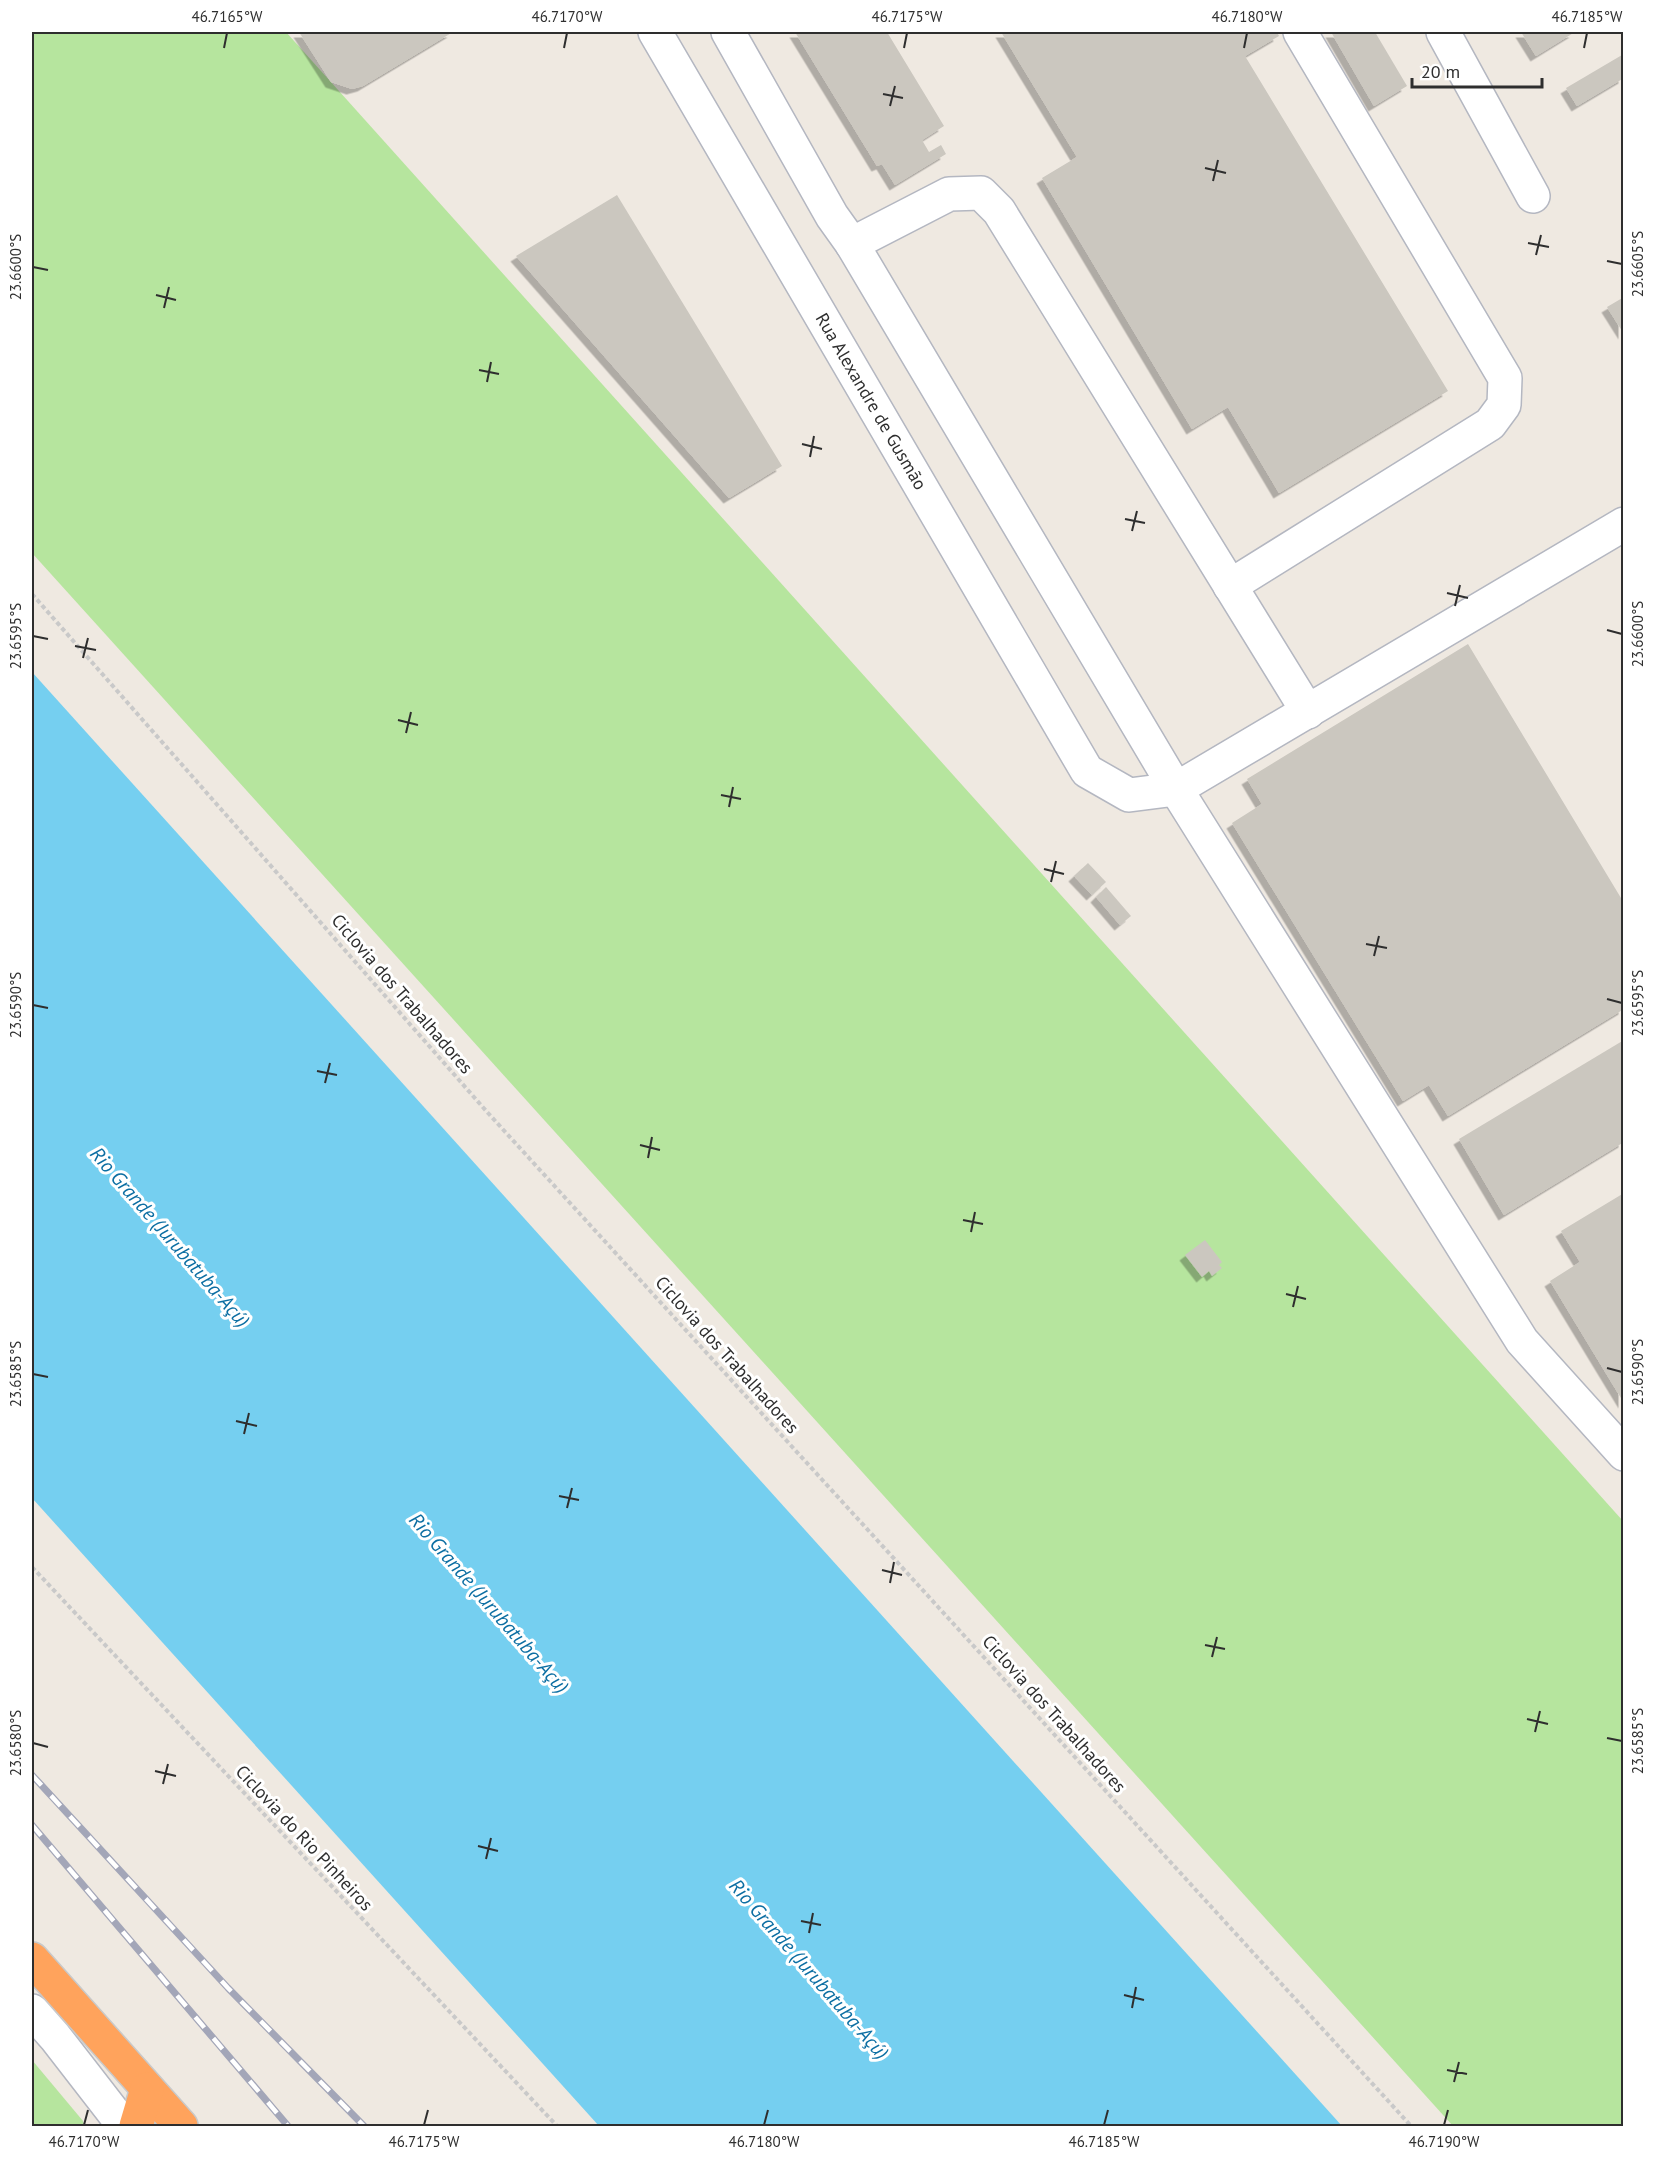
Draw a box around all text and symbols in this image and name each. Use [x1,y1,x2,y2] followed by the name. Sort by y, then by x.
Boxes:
[191,7,263,26] text: 46.7165°W
[531,7,603,26] text: 46.7170°W
[871,7,943,26] text: 46.7175°W
[1211,7,1283,26] text: 46.7180°W
[1551,7,1623,26] text: 46.7185°W
[1412,51,1542,89] scale bar
[1421,60,1460,83] text: 20 m
[1628,231,1647,297] text: 23.6605°S
[6,234,25,300] text: 23.6600°S
[811,309,932,494] street label: Rua Alexandre de Gusmão
[1628,601,1647,667] text: 23.6600°S
[6,603,25,669] text: 23.6595°S
[327,909,478,1078] street label: Ciclovia dos Trabalhadores
[1628,970,1647,1036] text: 23.6595°S
[6,972,25,1038] text: 23.6590°S
[84,1141,256,1333] water label: Rio Grande (Jurubatuba-Açú)
[650,1271,804,1438] street label: Ciclovia dos Trabalhadores
[1628,1339,1647,1405] text: 23.6590°S
[6,1341,25,1407] text: 23.6585°S
[403,1507,575,1699] water label: Rio Grande (Jurubatuba-Açú)
[977,1630,1131,1797] street label: Ciclovia dos Trabalhadores
[1628,1708,1647,1774] text: 23.6585°S
[6,1710,25,1776] text: 23.6580°S
[231,1760,378,1915] street label: Ciclovia do Rio Pinheiros
[723,1873,895,2065] water label: Rio Grande (Jurubatuba-Açú)
[48,2132,120,2151] text: 46.7170°W
[388,2132,460,2151] text: 46.7175°W
[728,2132,800,2151] text: 46.7180°W
[1068,2132,1140,2151] text: 46.7185°W
[1408,2132,1480,2151] text: 46.7190°W

